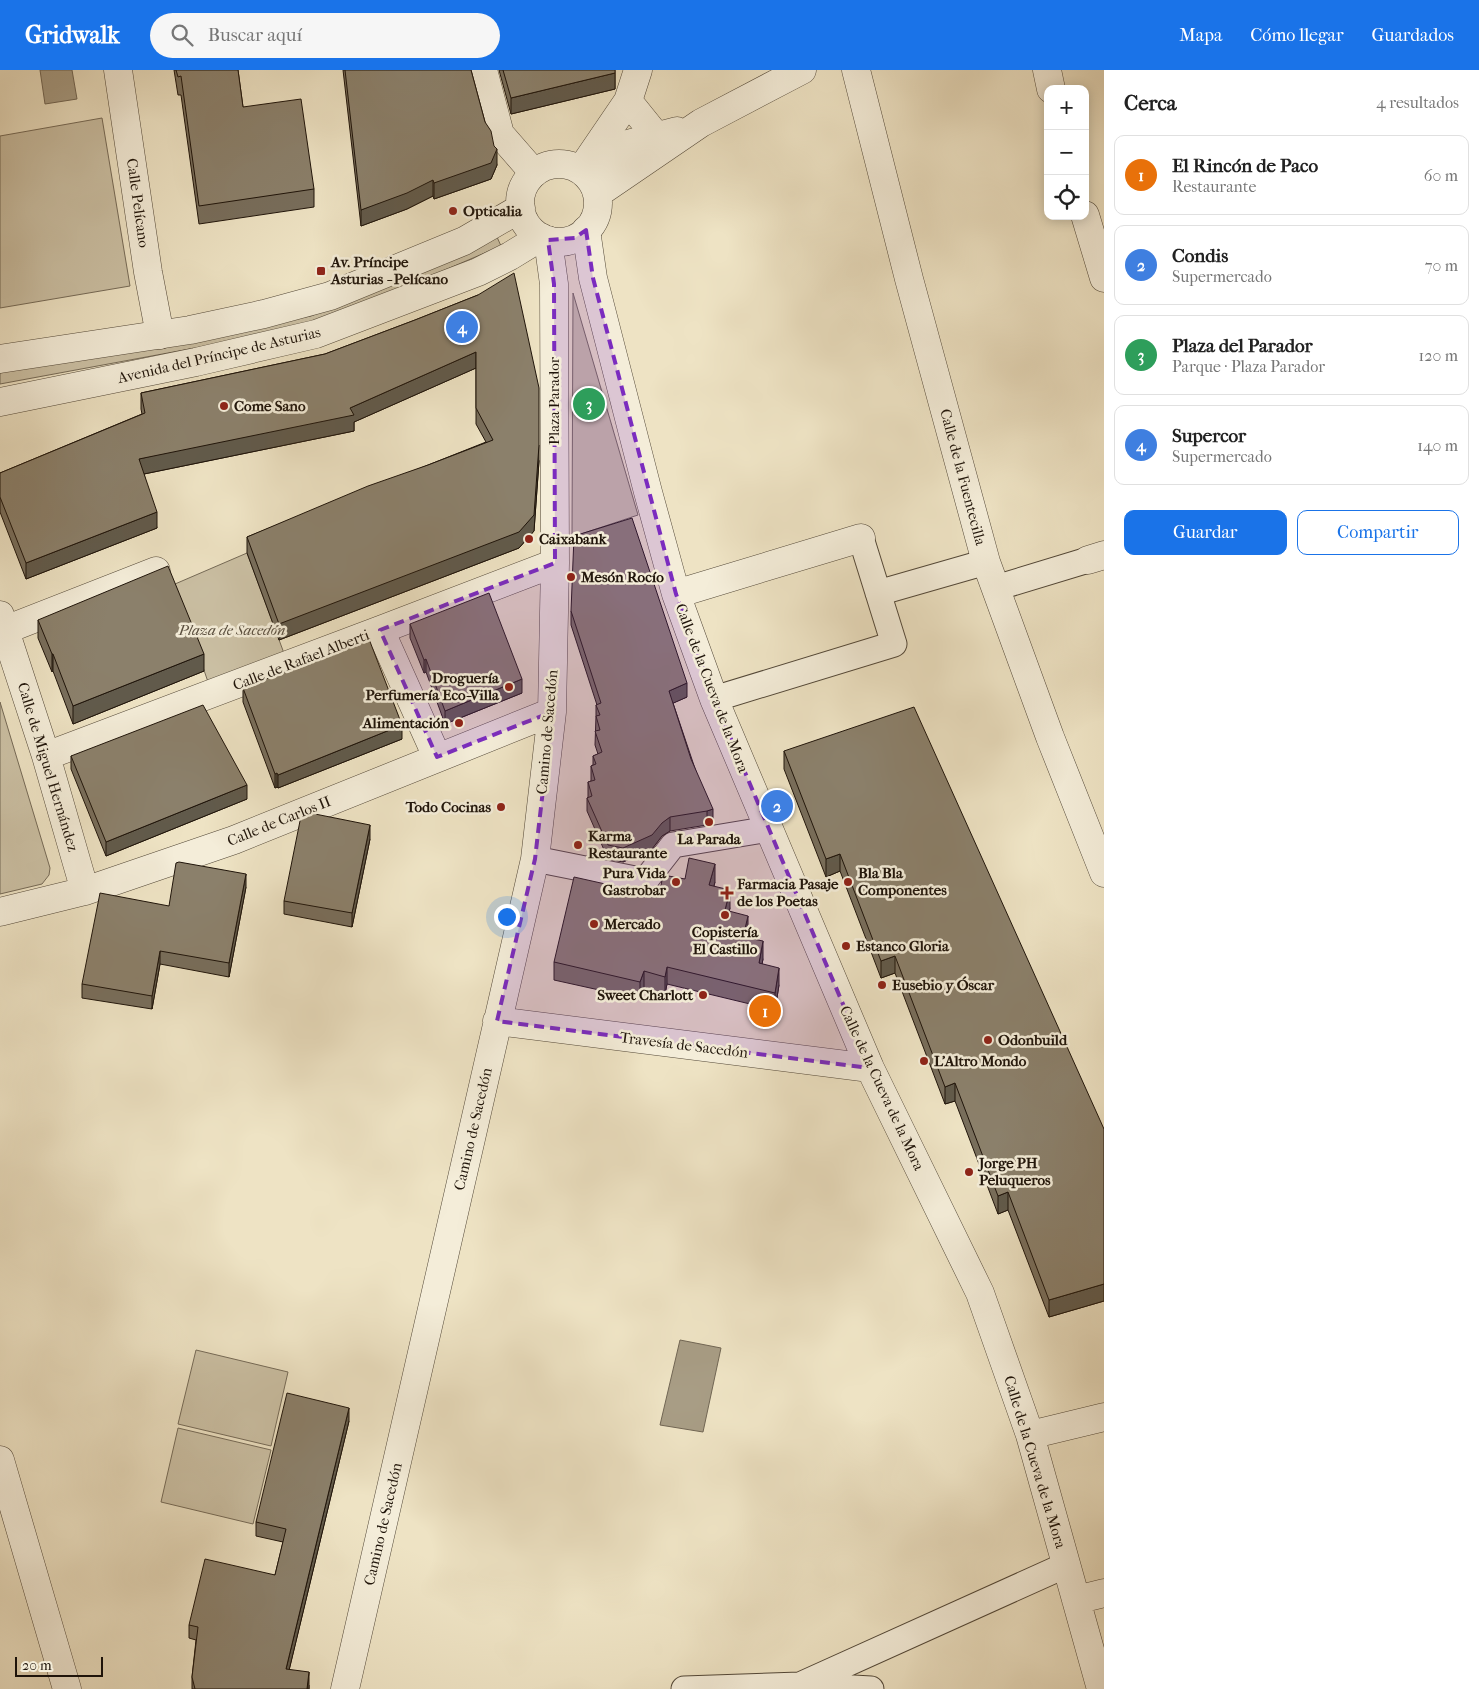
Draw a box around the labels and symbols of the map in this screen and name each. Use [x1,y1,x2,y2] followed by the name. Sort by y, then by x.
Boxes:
[123,157,153,249] street label: Calle Pelícano
[463,202,523,220] place label: Opticalia
[447,205,459,217] marker: Opticalia
[330,253,448,288] place label: Av. Príncipe Asturias - Pelícano
[315,265,327,277] marker: Av. Príncipe Asturias - Pelícano
[446,308,478,346] pin: 4
[115,323,323,387] street label: Avenida del Príncipe de Asturias
[545,356,563,445] street label: Plaza Parador
[573,385,605,423] pin: 3
[234,397,306,415] place label: Come Sano
[218,400,230,412] marker: Come Sano
[936,407,990,548] street label: Calle de la Fuentecilla
[539,530,608,548] place label: Caixabank
[523,533,535,545] marker: Caixabank
[580,568,664,586] place label: Mesón Rocío
[565,571,577,583] marker: Mesón Rocío
[671,601,753,776] street label: Calle de la Cueva de la Mora
[178,621,285,639] park label: Plaza de Sacedón
[230,625,372,694] street label: Calle de Rafael Alberti
[365,669,500,704] place label: Droguería Perfumería Eco-Villa
[533,669,561,795] street label: Camino de Sacedón
[14,680,82,854] street label: Calle de Miguel Hernández
[503,681,515,693] marker: Droguería Perfumería Eco-Villa
[362,714,449,732] place label: Alimentación
[453,717,465,729] marker: Alimentación
[761,787,793,825] pin: 2
[225,792,334,850] street label: Calle de Carlos II
[405,798,491,816] place label: Todo Cocinas
[495,801,507,813] marker: Todo Cocinas
[703,816,715,828] marker: La Parada
[588,827,668,862] place label: Karma Restaurante
[677,830,742,848] place label: La Parada
[572,839,584,851] marker: Karma Restaurante
[603,864,667,899] place label: Pura Vida Gastrobar
[858,864,947,899] place label: Bla Bla Componentes
[736,875,839,910] place label: Farmacia Pasaje de los Poetas
[670,876,682,888] marker: Pura Vida Gastrobar
[842,876,854,888] marker: Bla Bla Componentes
[721,887,733,899] marker: Farmacia Pasaje de los Poetas
[494,904,520,930] your location
[719,909,731,921] marker: Copistería El Castillo
[603,915,661,933] place label: Mercado
[588,918,600,930] marker: Mercado
[692,923,759,958] place label: Copistería El Castillo
[856,937,950,955] place label: Estanco Gloria
[840,940,852,952] marker: Estanco Gloria
[892,976,995,994] place label: Eusebio y Óscar
[876,979,888,991] marker: Eusebio y Óscar
[597,986,694,1004] place label: Sweet Charlott
[697,989,709,1001] marker: Sweet Charlott
[749,992,781,1030] pin: 1
[836,1003,929,1174] street label: Calle de la Cueva de la Mora
[619,1028,749,1062] street label: Travesía de Sacedón
[998,1031,1068,1049] place label: Odonbuild
[982,1034,994,1046] marker: Odonbuild
[934,1052,1027,1070] place label: L'Altro Mondo
[918,1055,930,1067] marker: L'Altro Mondo
[450,1066,496,1192] street label: Camino de Sacedón
[977,1154,1051,1189] place label: Jorge PH Peluqueros
[963,1166,975,1178] marker: Jorge PH Peluqueros
[1000,1373,1070,1552] street label: Calle de la Cueva de la Mora
[360,1461,406,1587] street label: Camino de Sacedón
[15,1654,102,1677] scale bar

